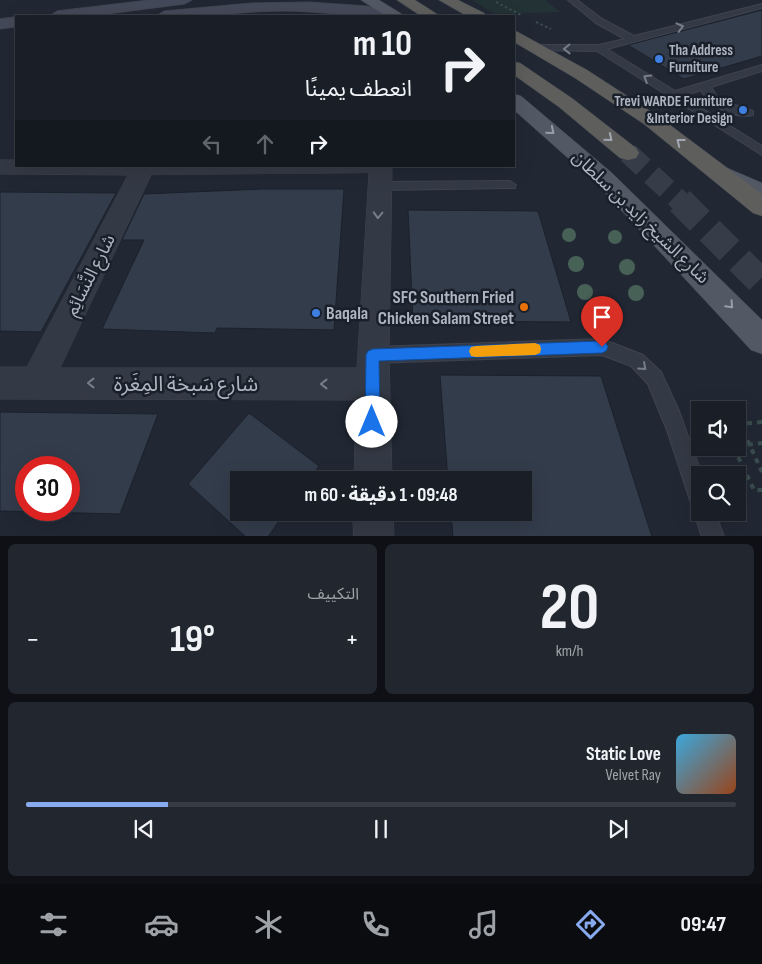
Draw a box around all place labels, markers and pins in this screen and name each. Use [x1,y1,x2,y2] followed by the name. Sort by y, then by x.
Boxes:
[669,41,733,77] place label: Tha Address Furniture
[653,53,665,65] marker: Tha Address Furniture
[614,92,733,128] place label: Trevi WARDE Furniture &Interior Design
[737,104,749,116] marker: Trevi WARDE Furniture &Interior Design
[378,287,514,329] place label: SFC Southern Fried Chicken Salam Street
[581,296,623,347] pin
[518,301,530,313] marker: SFC Southern Fried Chicken Salam Street
[326,303,368,324] place label: Baqala
[310,307,322,319] marker: Baqala

